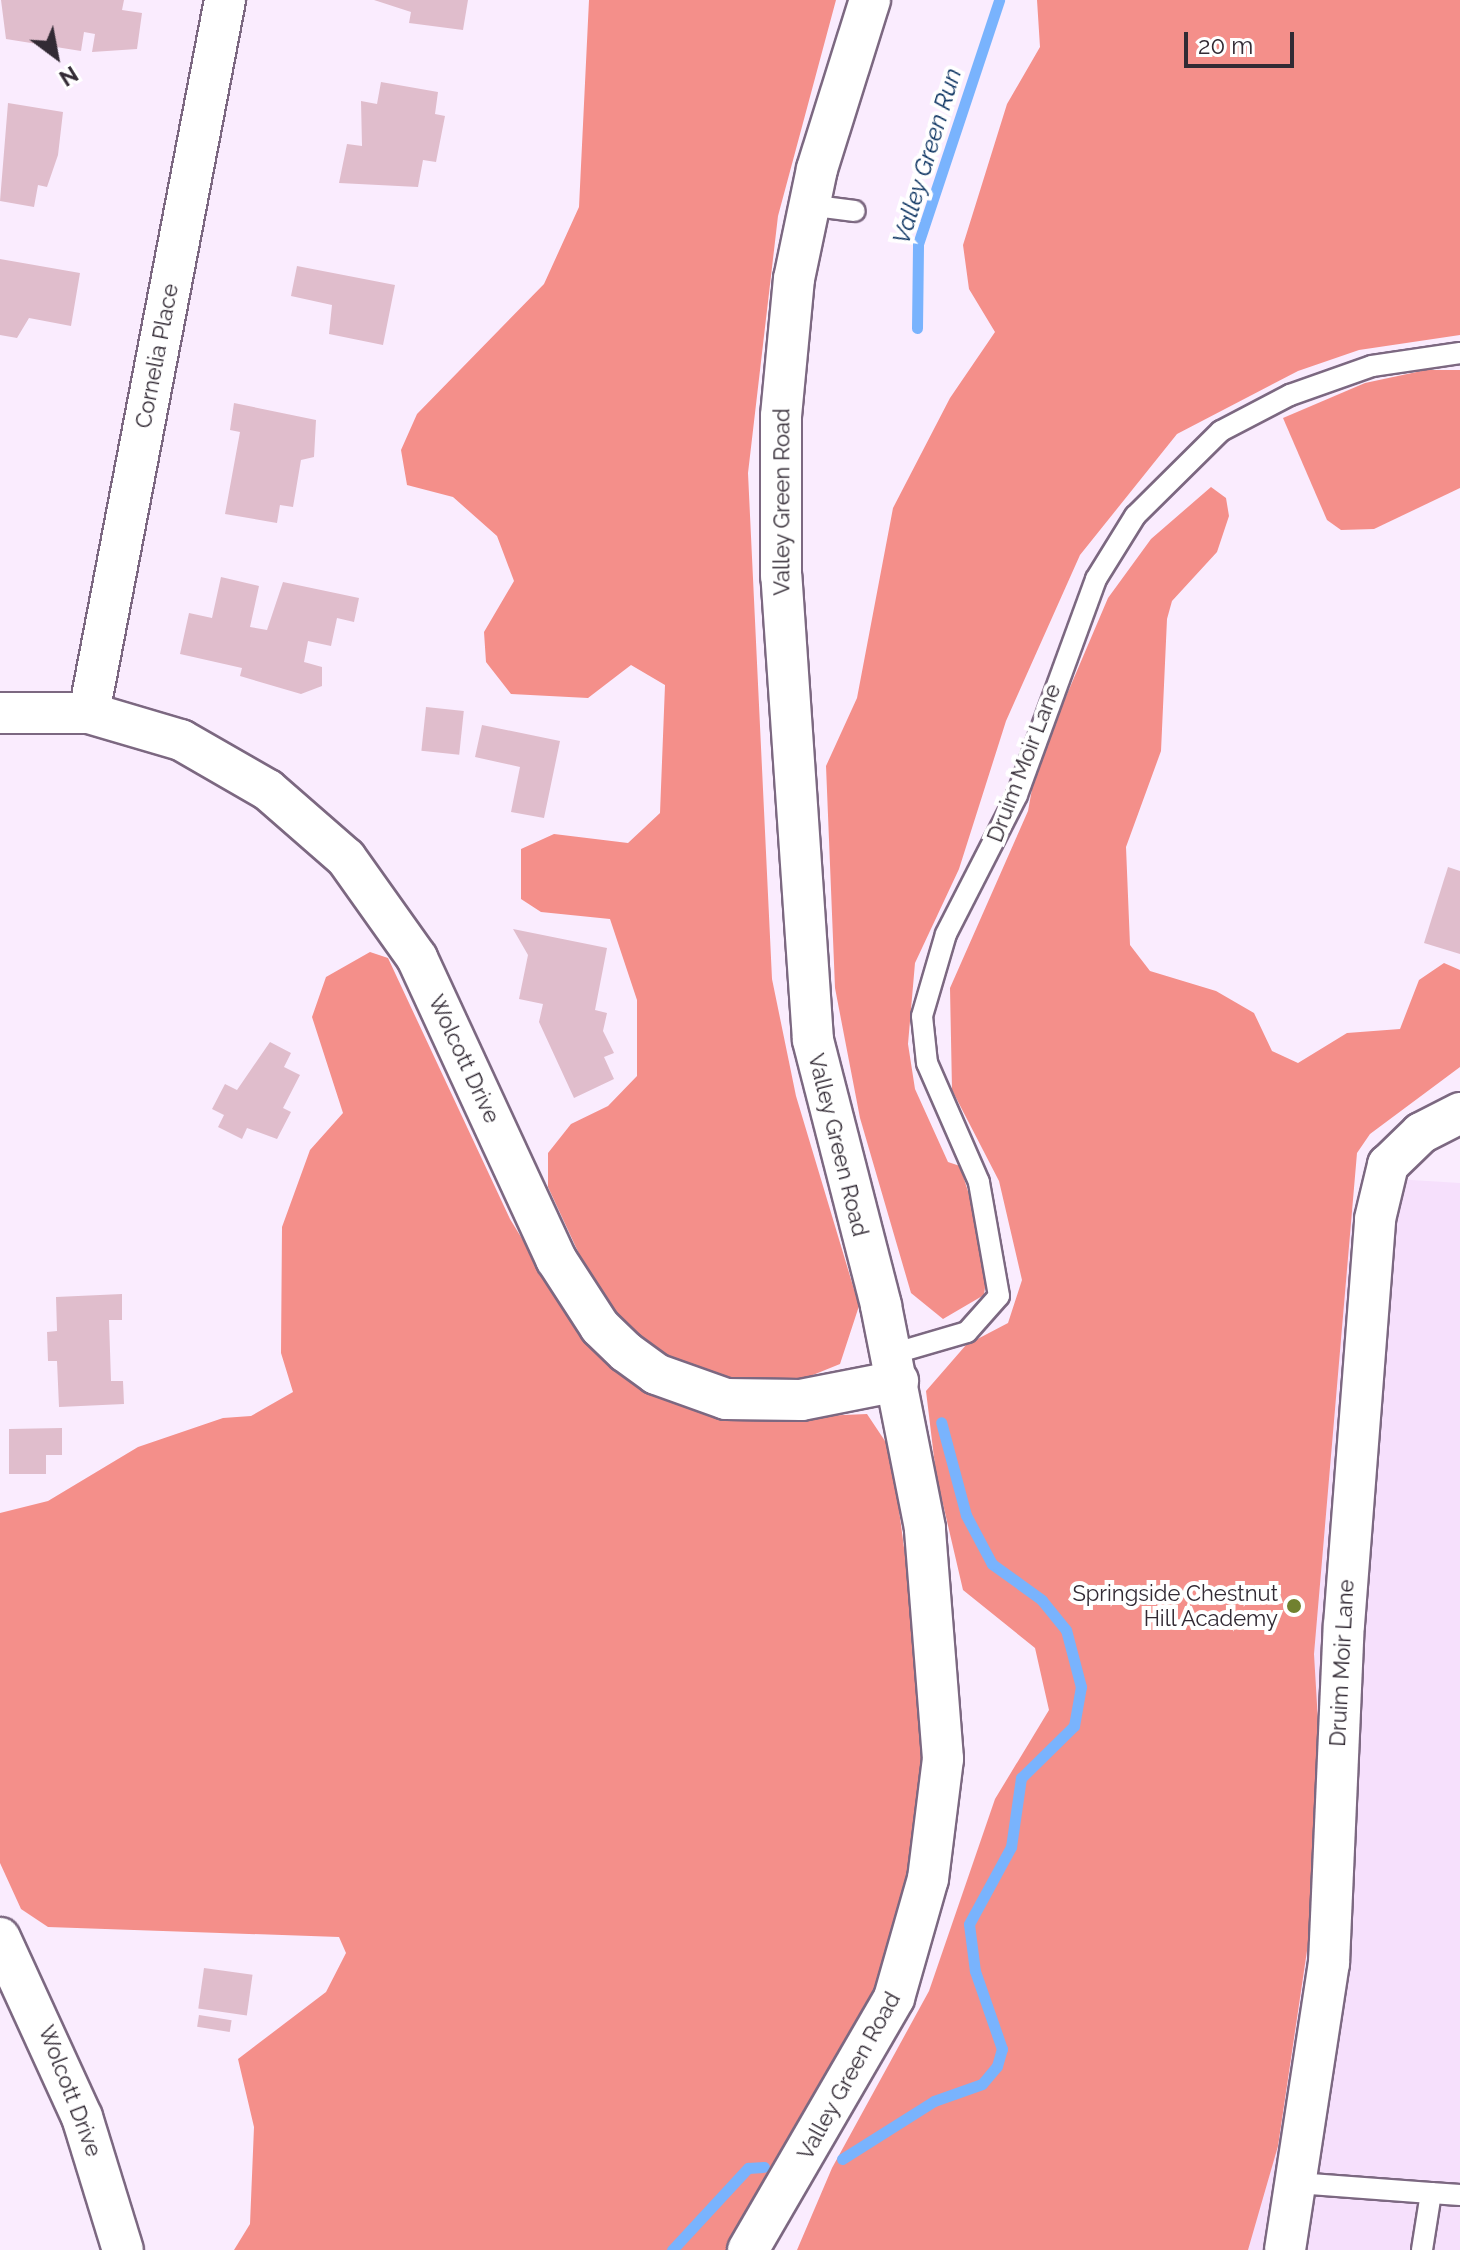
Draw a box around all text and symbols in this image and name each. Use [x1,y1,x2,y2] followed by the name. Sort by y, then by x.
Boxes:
[16,16,96,96] north arrow
[1188,16,1298,66] scale bar
[1198,31,1253,60] text: 20 m
[55,61,83,92] text: N
[887,64,967,248] water label: Valley Green Run
[130,282,184,430] street label: Cornelia Place
[769,408,795,596] street label: Valley Green Road
[982,680,1066,846] street label: Druim Moir Lane
[423,991,505,1127] street label: Wolcott Drive
[802,1051,874,1239] street label: Valley Green Road
[1324,1578,1360,1748] street label: Druim Moir Lane
[1072,1580,1278,1632] place label: Springside Chestnut Hill Academy
[1285,1597,1303,1615] marker: Springside Chestnut Hill Academy
[792,1987,906,2165] street label: Valley Green Road
[33,2022,107,2160] street label: Wolcott Drive

